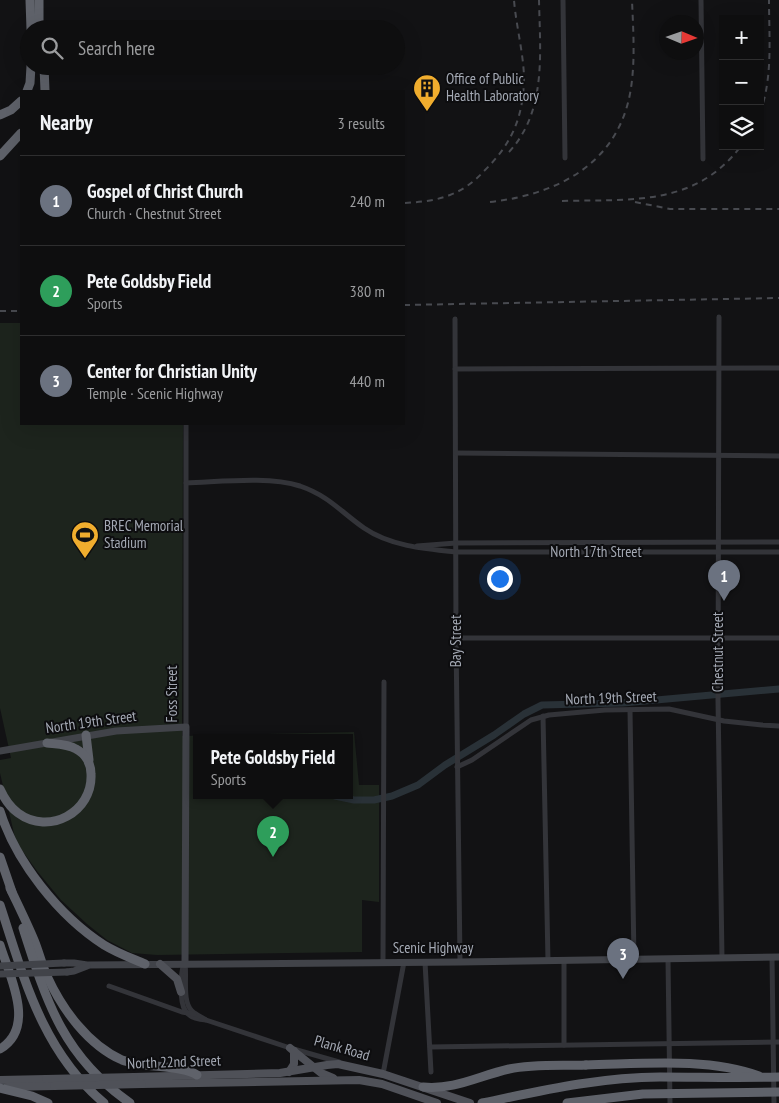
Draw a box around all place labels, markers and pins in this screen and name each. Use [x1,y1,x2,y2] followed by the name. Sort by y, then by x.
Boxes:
[446,69,539,105] place label: Office of Public Health Laboratory
[412,73,442,112] building icon: Office of Public Health Laboratory
[104,516,184,552] place label: BREC Memorial Stadium
[70,520,100,559] sports icon: BREC Memorial Stadium
[708,560,740,601] pin: 1
[257,816,289,857] pin: 2
[607,938,639,979] pin: 3

